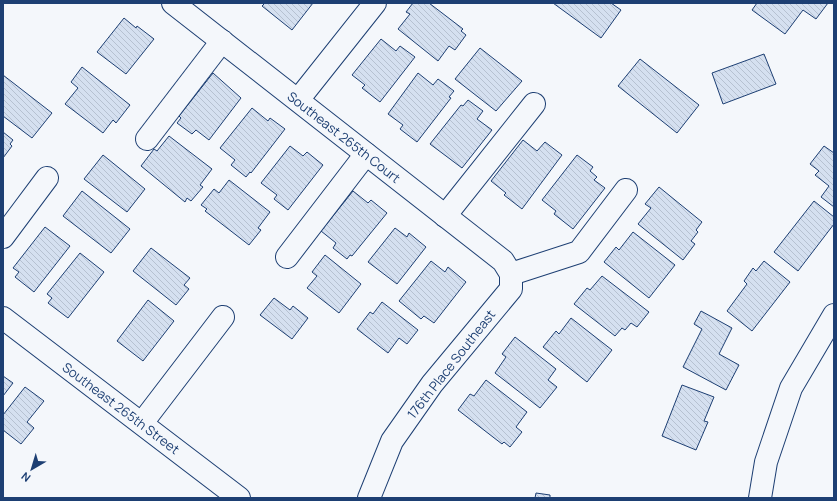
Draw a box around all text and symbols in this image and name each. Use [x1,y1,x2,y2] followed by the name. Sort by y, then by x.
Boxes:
[284,87,404,187] street label: Southeast 265th Court
[403,306,499,422] street label: 176th Place Southeast
[59,358,183,458] street label: Southeast 265th Street
[12,449,52,489] north arrow
[18,469,33,486] text: N

